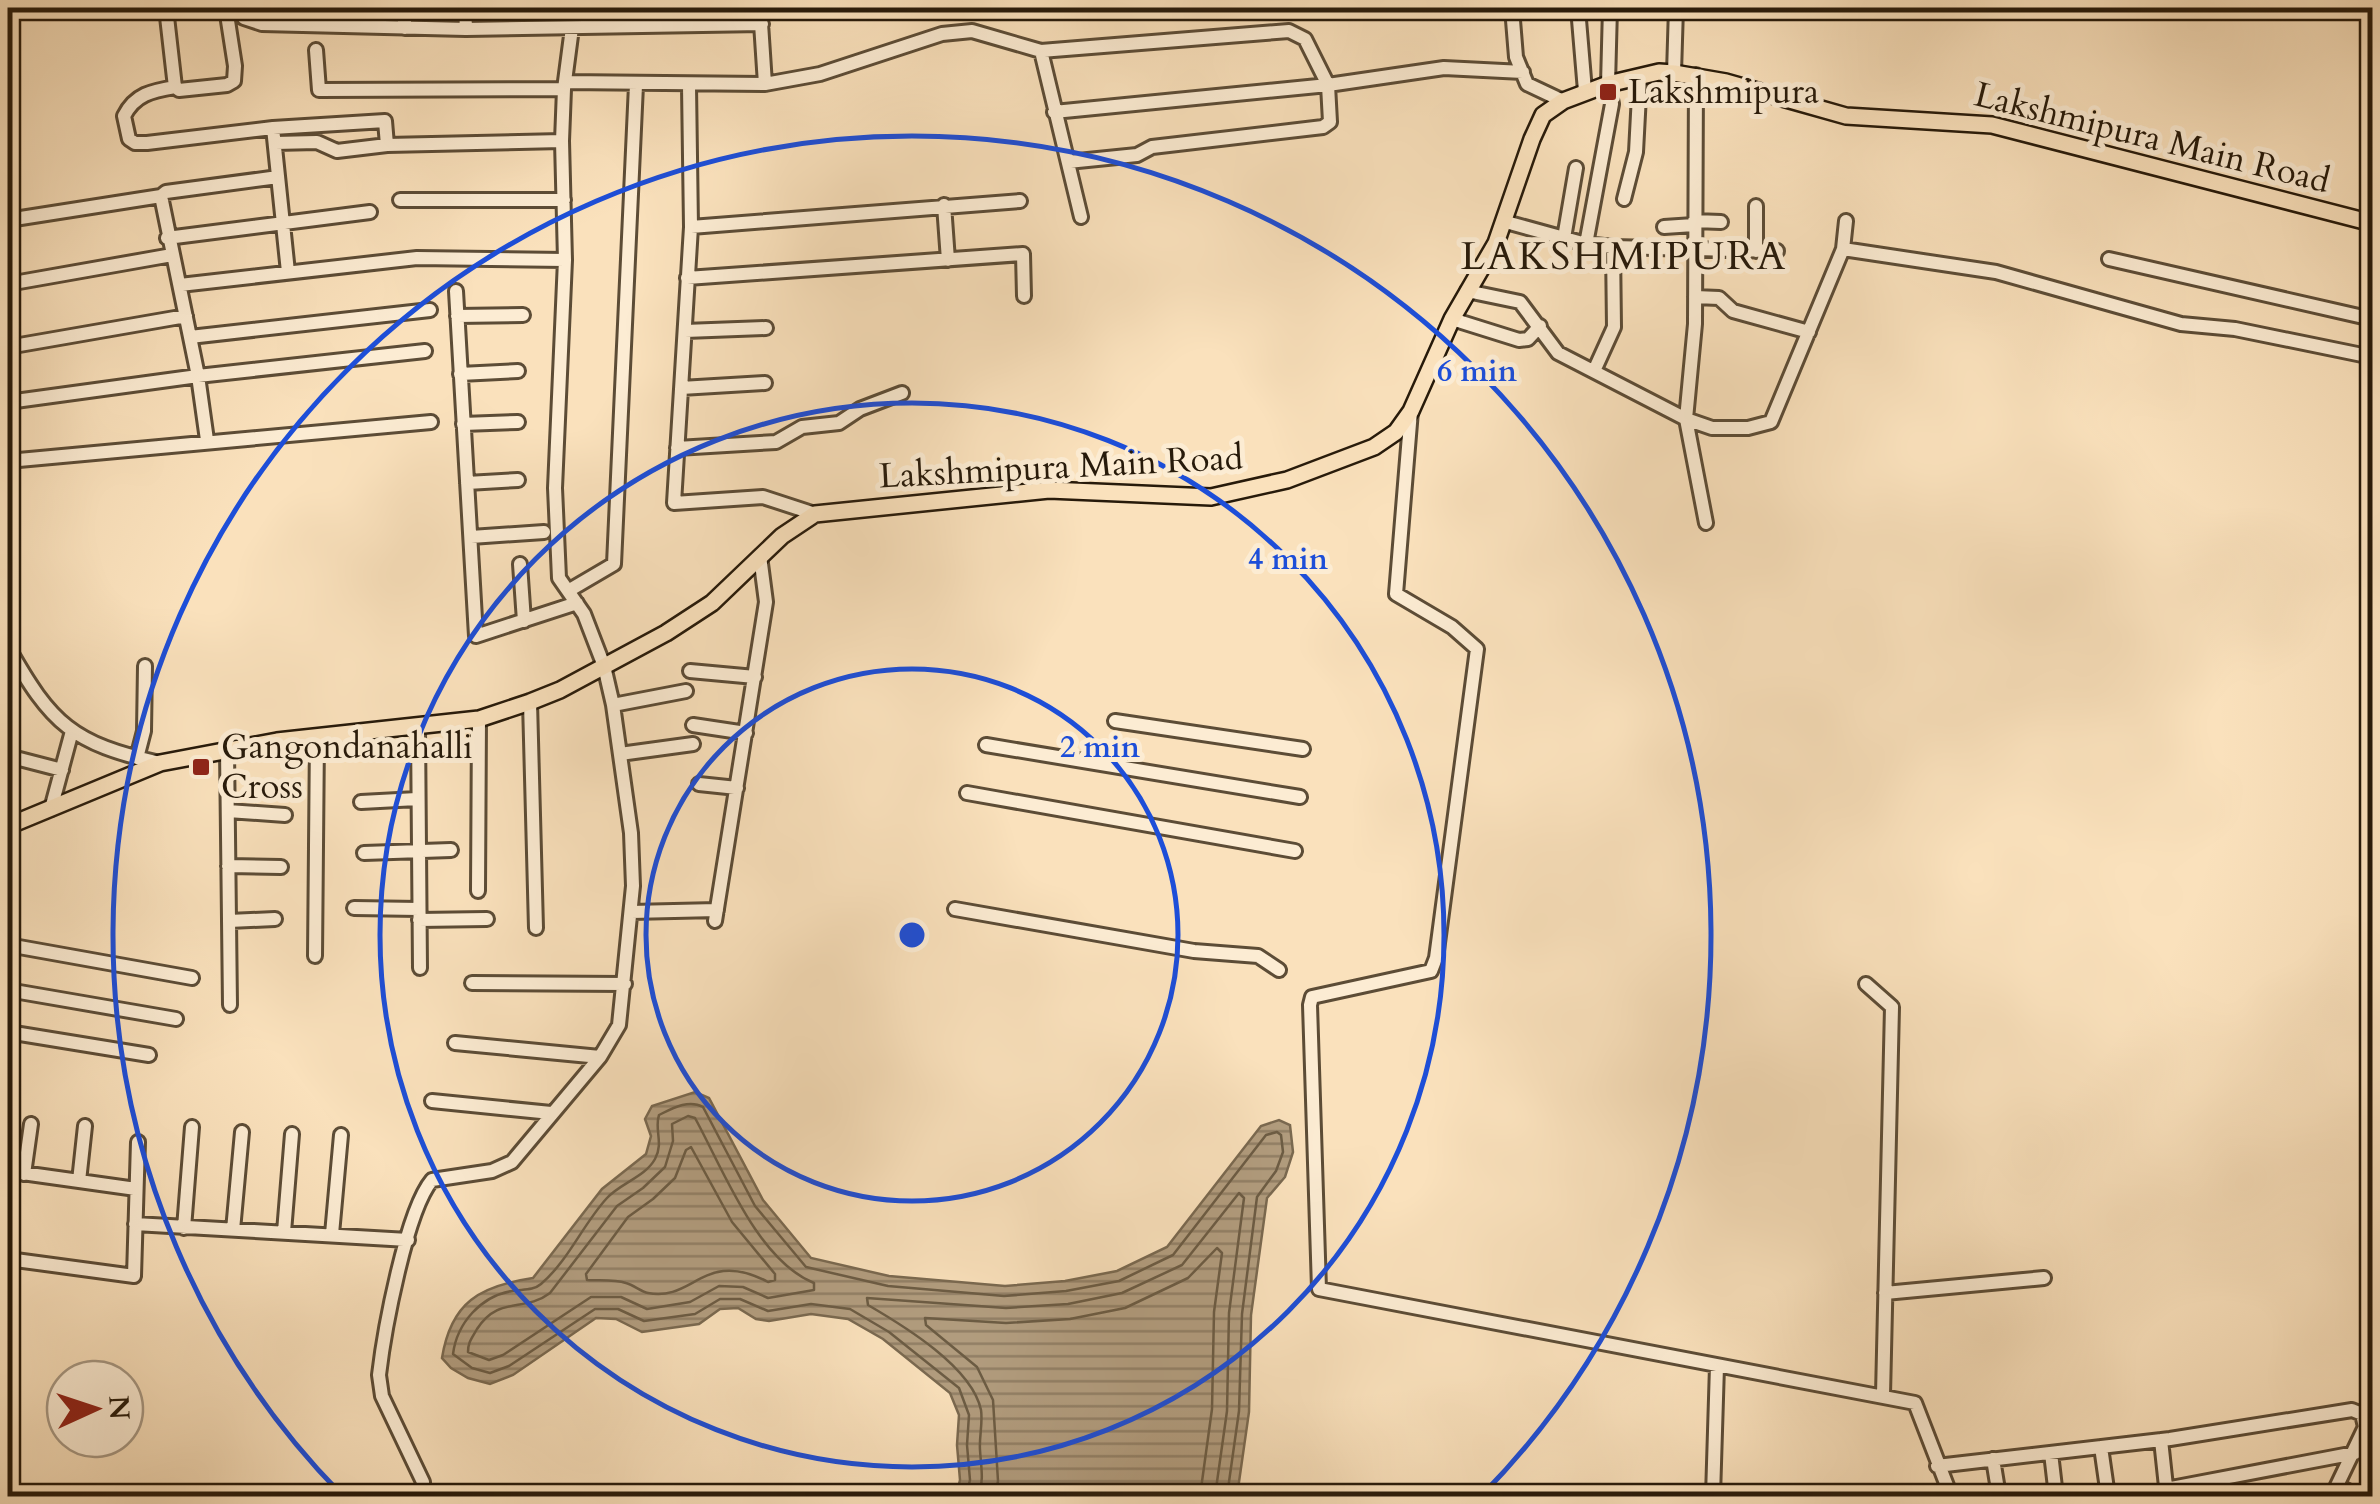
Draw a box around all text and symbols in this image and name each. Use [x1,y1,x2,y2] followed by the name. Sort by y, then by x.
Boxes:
[1628,68,1819,116] place label: Lakshmipura
[1969,71,2335,205] street label: Lakshmipura Main Road
[1597,81,1619,103] marker: Lakshmipura
[1460,229,1788,284] district label: LAKSHMIPURA
[1437,351,1517,392] text: 6 min
[878,433,1245,501] street label: Lakshmipura Main Road
[1248,539,1328,580] text: 4 min
[221,723,473,811] place label: Gangondanahalli Cross
[1060,727,1140,768] text: 2 min
[190,756,212,778] marker: Gangondanahalli Cross
[894,917,930,953] centre of rings
[45,1359,145,1459] north arrow
[99,1395,139,1421] text: N

